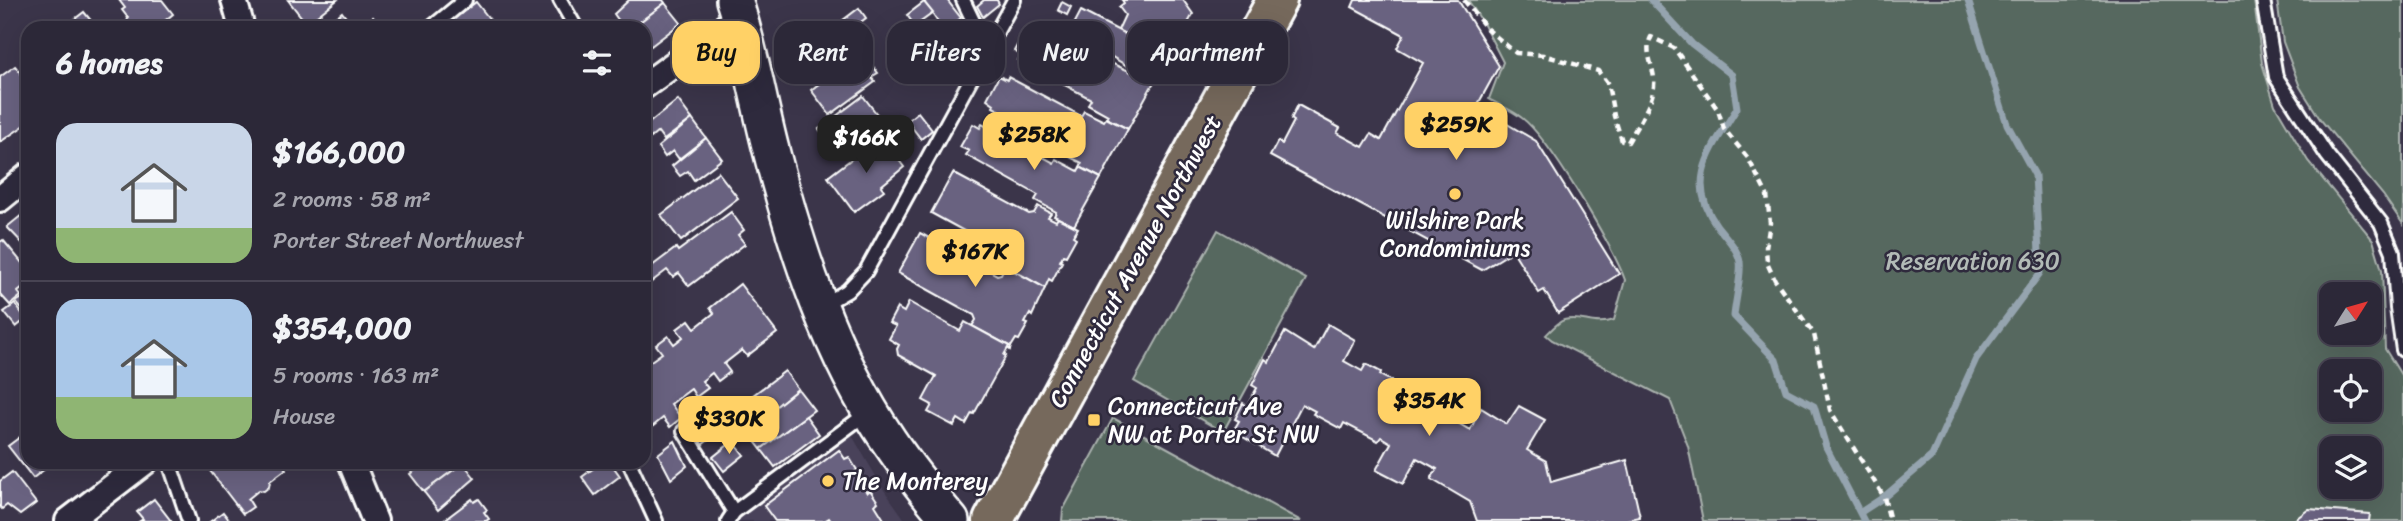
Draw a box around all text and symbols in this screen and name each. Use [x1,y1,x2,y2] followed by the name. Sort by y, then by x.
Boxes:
[672,21,760,84] chip: Buy
[774,21,873,84] chip: Rent
[887,21,1005,84] chip: Filters
[1019,21,1113,84] chip: New
[1127,21,1288,84] chip: Apartment
[56,36,163,90] text: 6 homes
[578,44,616,82] icon: filters
[1407,102,1505,162] pin: $259K
[1421,104,1491,145] text: $259K
[1037,106,1233,416] street label: Connecticut Avenue Northwest
[985,113,1083,172] pin: $258K
[999,114,1069,155] text: $258K
[817,116,915,175] pin: $166K
[833,117,899,158] text: $166K
[273,125,405,179] text: $166,000
[112,151,196,235] icon: home
[273,179,431,220] text: 2 rooms · 58 m²
[1447,186,1463,202] marker: Wilshire Park Condominiums
[1380,199,1531,269] place label: Wilshire Park Condominiums
[273,220,523,261] text: Porter Street Northwest
[926,230,1024,289] pin: $167K
[942,231,1008,272] text: $167K
[1886,240,2060,282] park label: Reservation 630
[2319,282,2382,345] north arrow
[2319,282,2382,499] map controls
[273,301,412,355] text: $354,000
[112,327,196,411] icon: home
[273,355,439,396] text: 5 rooms · 163 m²
[2319,359,2382,422] button: locate
[1380,378,1478,438] pin: $354K
[1394,380,1464,421] text: $354K
[1108,385,1319,455] place label: Connecticut Ave NW at Porter St NW
[273,396,335,437] text: House
[680,396,778,456] pin: $330K
[694,398,764,439] text: $330K
[1086,412,1102,428] marker: Connecticut Ave NW at Porter St NW
[2319,436,2382,499] button: layers
[842,460,989,502] place label: The Monterey
[820,473,836,489] marker: The Monterey

